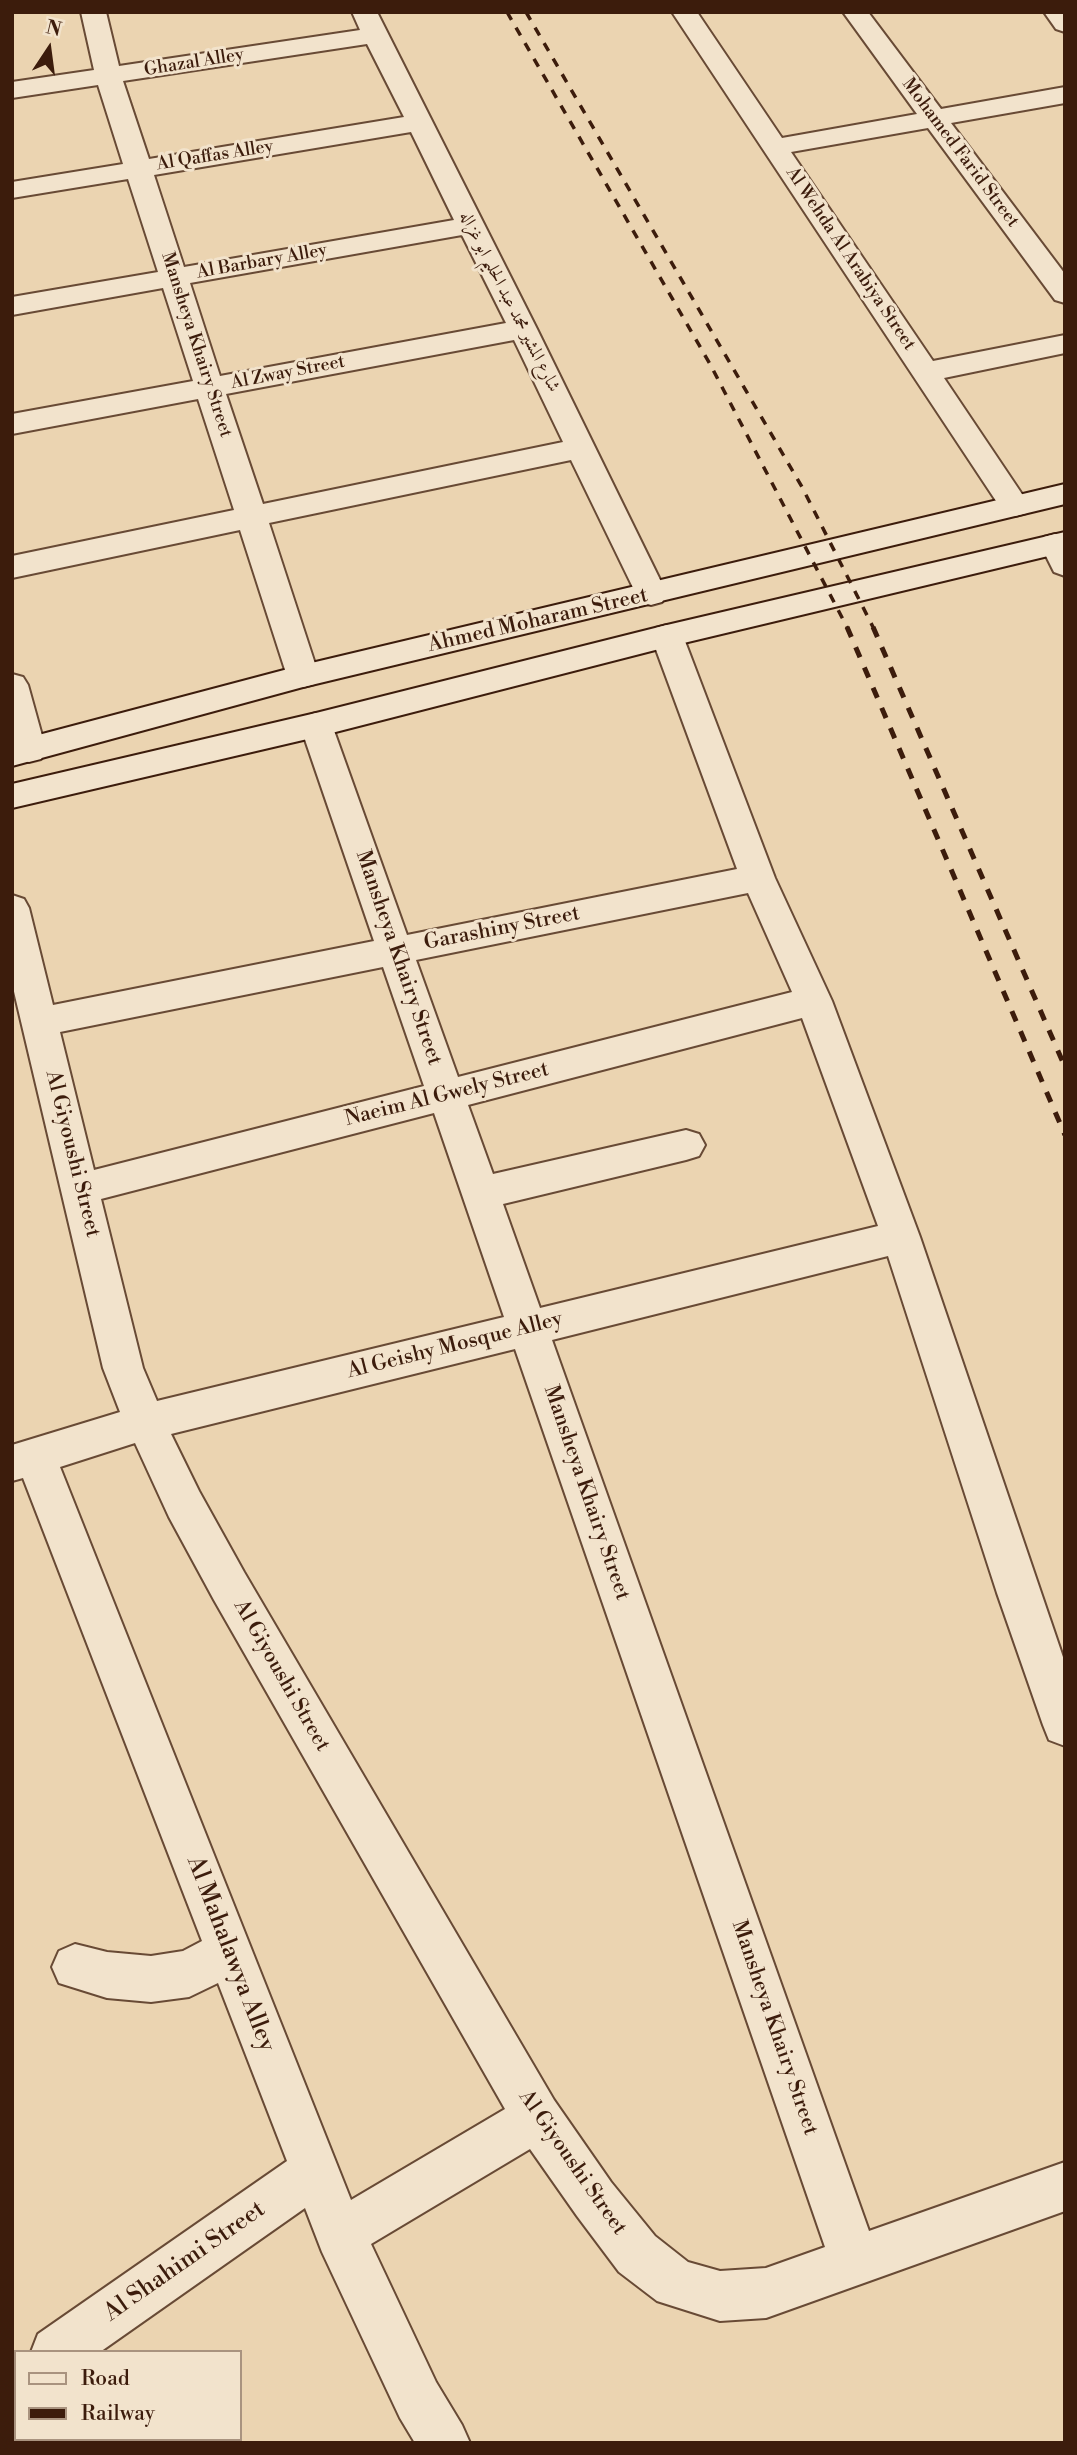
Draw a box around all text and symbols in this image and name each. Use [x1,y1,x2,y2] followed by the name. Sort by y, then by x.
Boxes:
[14,14,84,84] north arrow
[44,15,64,42] text: N
[143,44,245,82] street label: Ghazal Alley
[897,74,1023,232] street label: Mohamed Farid Street
[155,136,275,176] street label: Al Qaffas Alley
[781,163,919,355] street label: Al Wehda Al Arabiya Street
[454,208,564,396] street label: شارع المشير محمد عبد الحليم ابو غزاله
[195,240,329,284] street label: Al Barbary Alley
[156,250,236,440] street label: Mansheya Khairy Street
[229,351,347,395] street label: Al Zway Street
[426,583,650,659] street label: Ahmed Moharam Street
[349,847,447,1069] street label: Mansheya Khairy Street
[422,902,582,956] street label: Garashiny Street
[342,1057,552,1133] street label: Naeim Al Gwely Street
[39,1068,105,1240] street label: Al Giyoushi Street
[345,1307,565,1385] street label: Al Geishy Mosque Alley
[537,1382,635,1604] street label: Mansheya Khairy Street
[227,1596,335,1756] street label: Al Giyoushi Street
[179,1852,281,2056] street label: Al Mahalawya Alley
[725,1917,823,2139] street label: Mansheya Khairy Street
[513,2086,631,2240] street label: Al Giyoushi Street
[99,2196,271,2328] street label: Al Shahimi Street
[14,2350,242,2441] legend
[81,2366,130,2392] text: Road
[81,2401,155,2427] text: Railway

